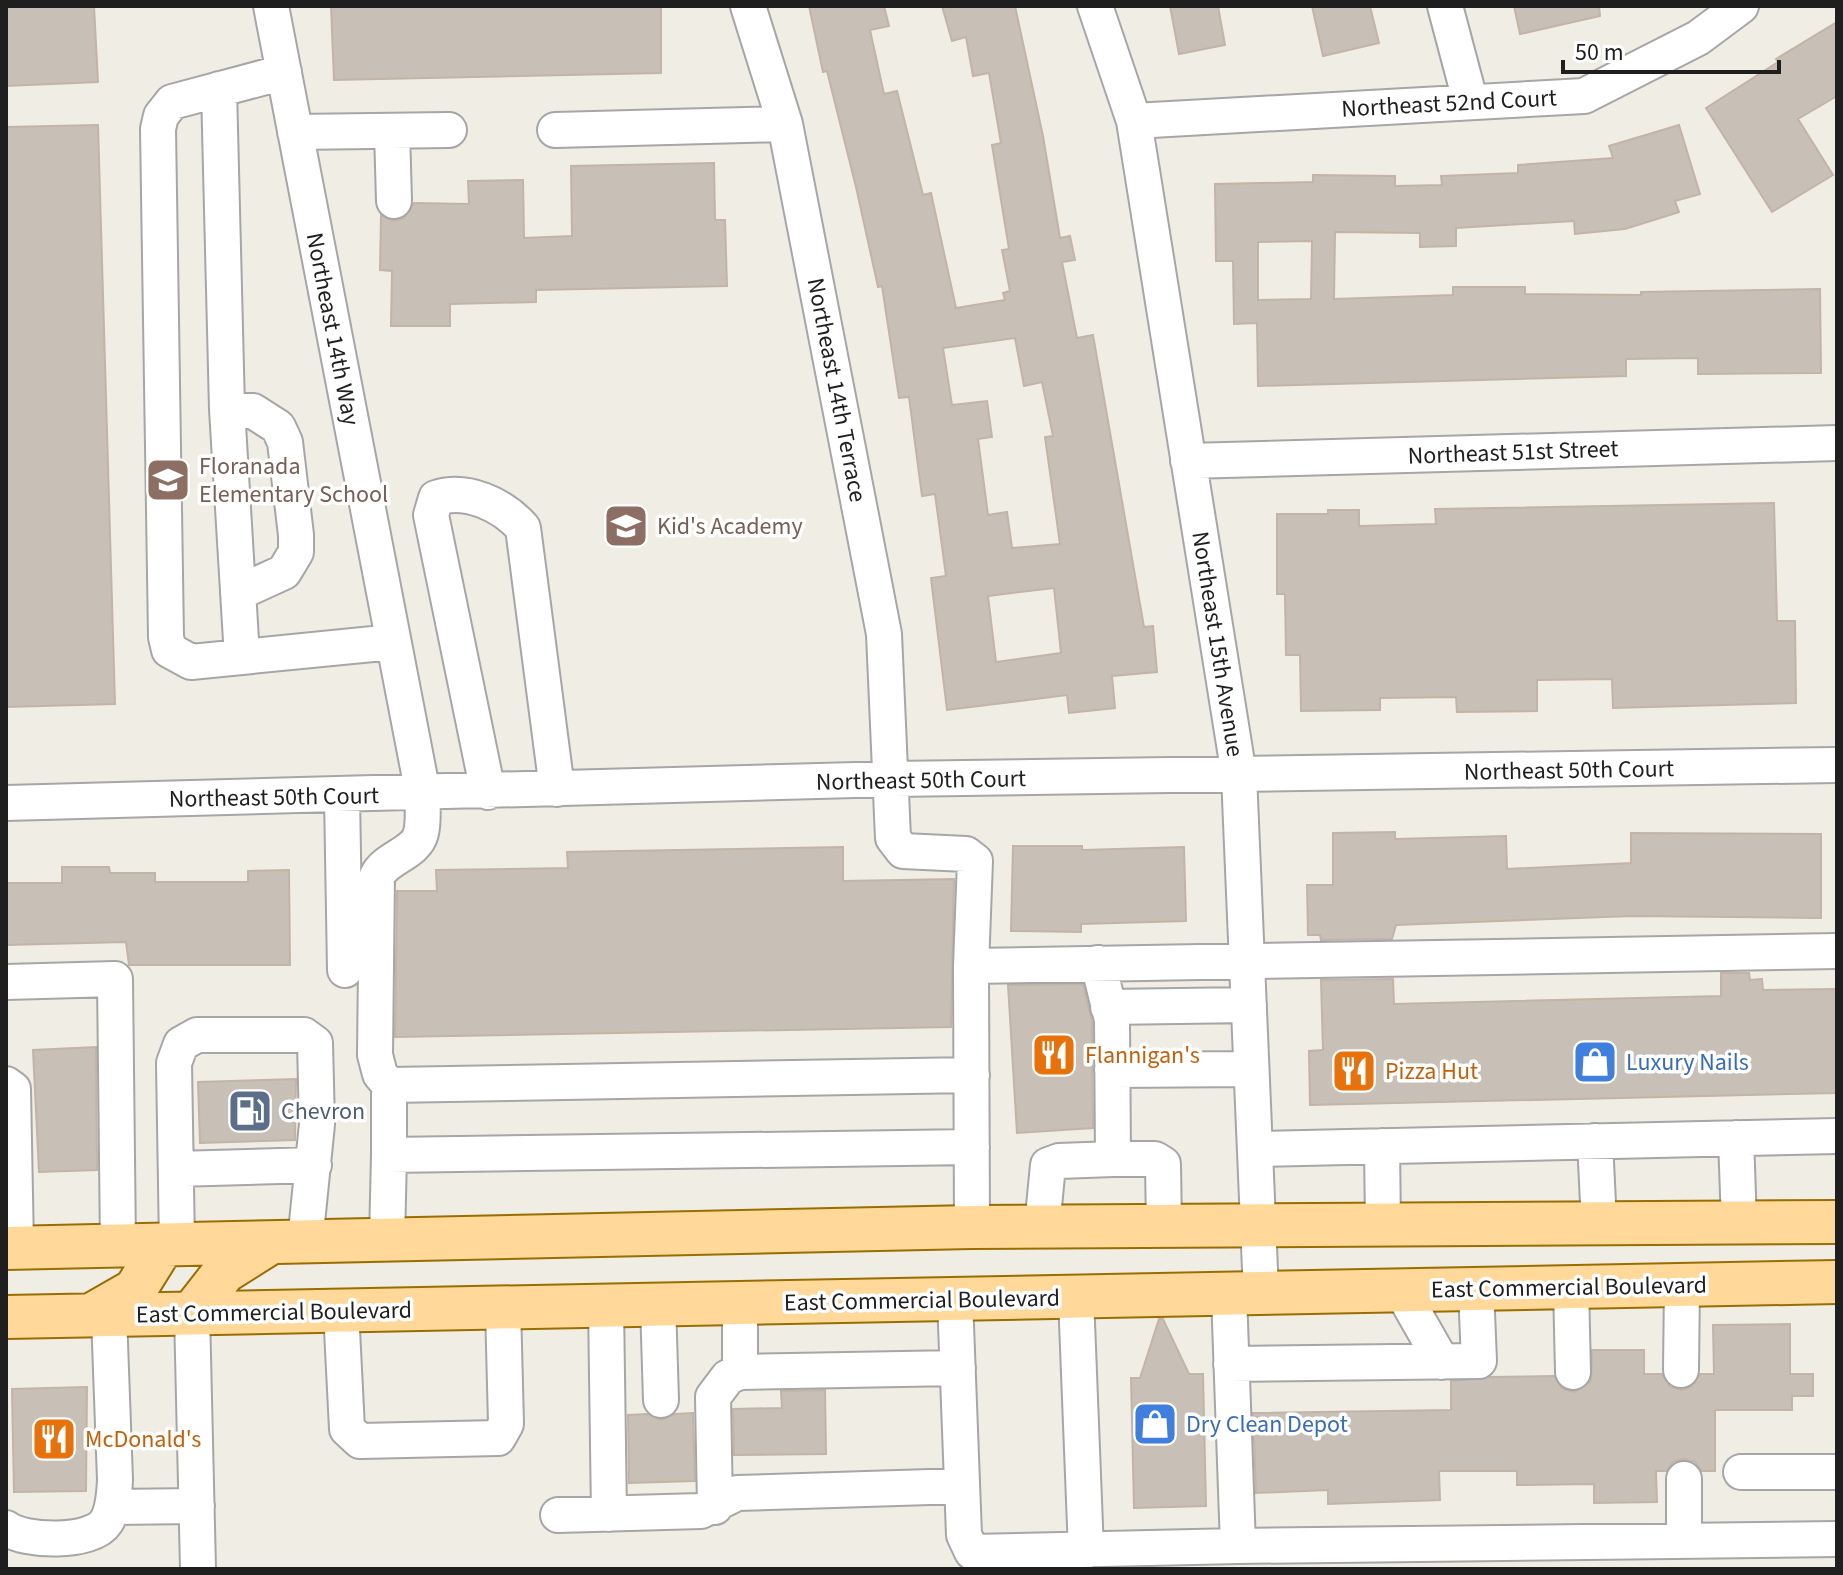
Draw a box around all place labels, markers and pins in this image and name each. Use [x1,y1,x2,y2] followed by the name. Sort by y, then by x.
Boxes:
[199,449,388,512] place label: Floranada Elementary School
[144,456,192,504] school or university icon: Floranada Elementary School
[602,502,650,550] school or university icon: Kid's Academy
[657,509,803,544] place label: Kid's Academy
[1030,1031,1078,1079] restaurant icon: Flannigan's
[1085,1038,1200,1073] place label: Flannigan's
[1571,1038,1619,1086] shop icon: Luxury Nails
[1626,1045,1749,1080] place label: Luxury Nails
[1330,1047,1378,1095] restaurant icon: Pizza Hut
[1385,1054,1478,1089] place label: Pizza Hut
[226,1087,274,1135] fuel station icon: Chevron
[281,1094,365,1129] place label: Chevron
[1131,1400,1179,1448] shop icon: Dry Clean Depot
[1186,1407,1348,1442] place label: Dry Clean Depot
[30,1415,78,1463] restaurant icon: McDonald's
[85,1422,201,1457] place label: McDonald's

